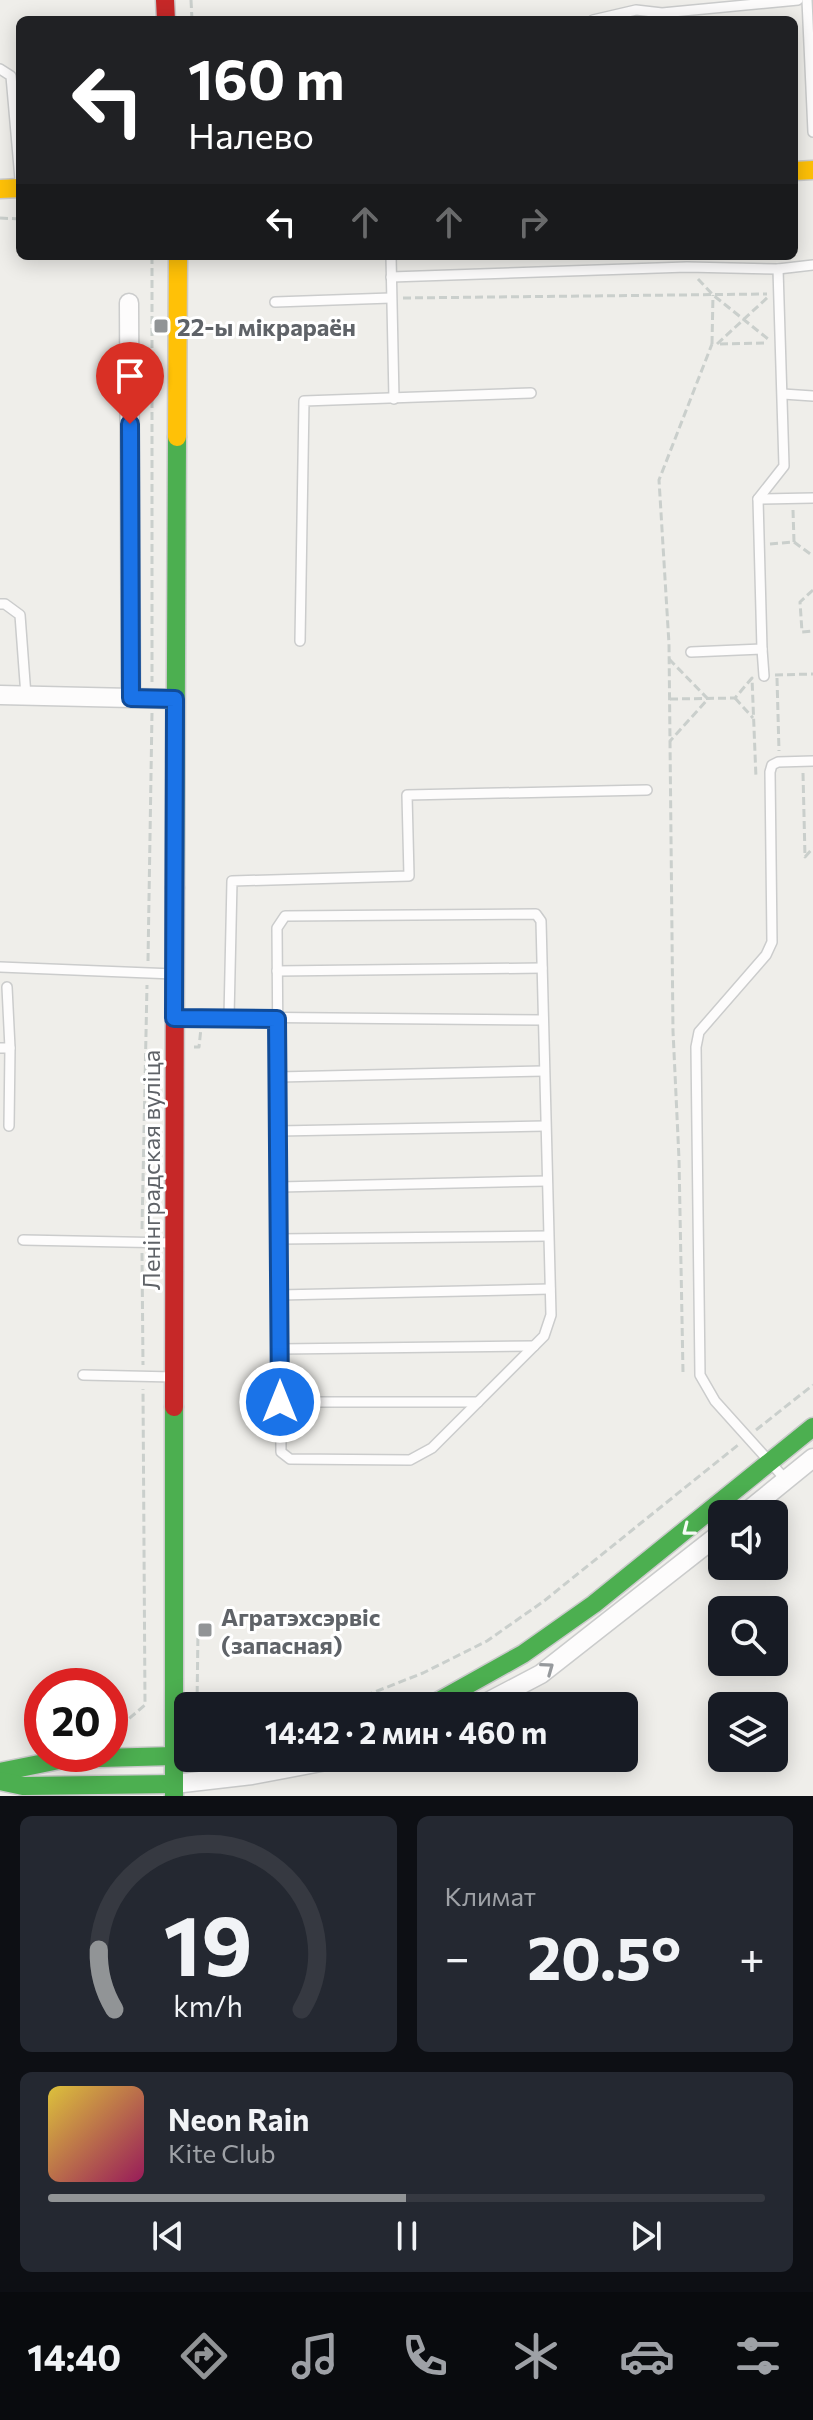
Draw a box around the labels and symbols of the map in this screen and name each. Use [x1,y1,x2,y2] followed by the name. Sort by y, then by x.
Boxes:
[177,312,356,341] place label: 22-ы мікрараён
[152,317,170,335] marker: 22-ы мікрараён
[96,342,164,424] pin
[136,1050,165,1290] street label: Ленінградская вуліца
[238,1360,322,1444] position arrow
[683,1520,697,1535] one-way arrow
[221,1602,380,1659] place label: Агратэхсэрвіс (запасная)
[196,1621,214,1639] marker: Агратэхсэрвіс (запасная)
[539,1663,553,1678] one-way arrow
[24,1668,128,1772] speed limit sign: 20

